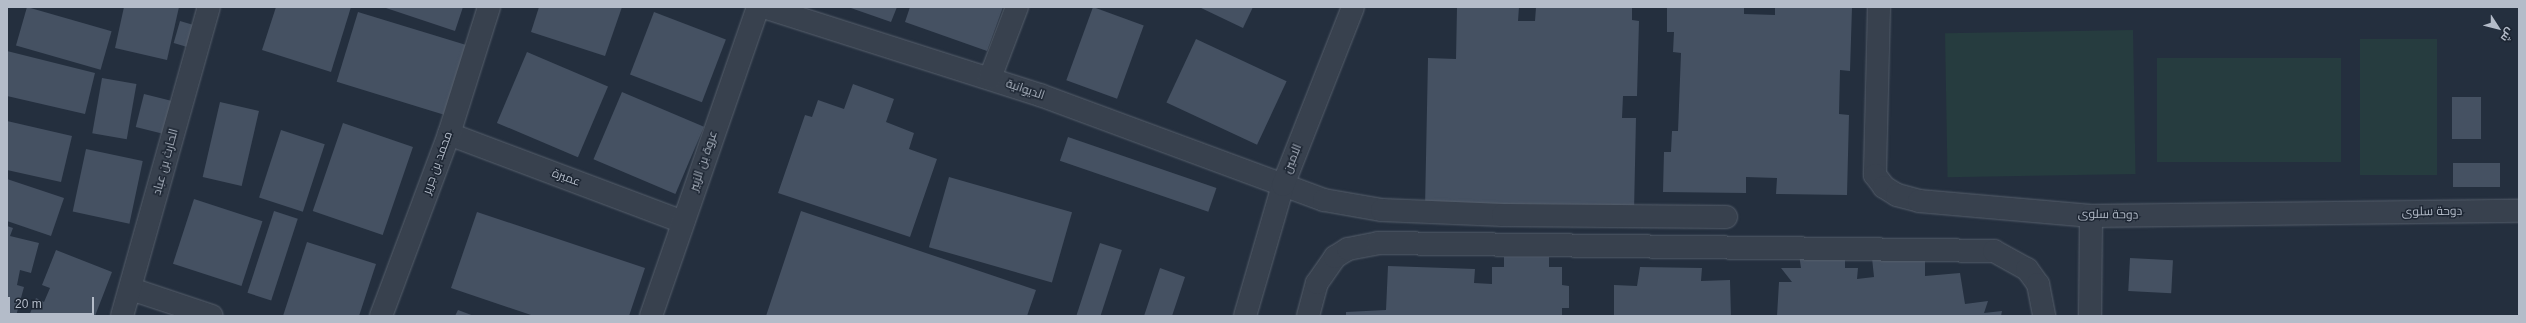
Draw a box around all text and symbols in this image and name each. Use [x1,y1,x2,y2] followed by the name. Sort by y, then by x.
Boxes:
[2478,8,2518,48] north arrow
[2499,26,2517,44] text: ش
[1004,77,1046,103] street label: الديوانية
[150,127,182,197] street label: الحارث بن عباد
[687,129,721,193] street label: عروة بن الزبير
[420,130,456,196] street label: محمد بن جرير
[1281,142,1305,176] street label: الامين
[550,166,582,190] street label: عميرة
[2402,204,2462,220] street label: دوحة سلوى
[2078,207,2138,223] street label: دوحة سلوى
[10,289,96,315] scale bar
[15,297,42,311] text: 20 m

